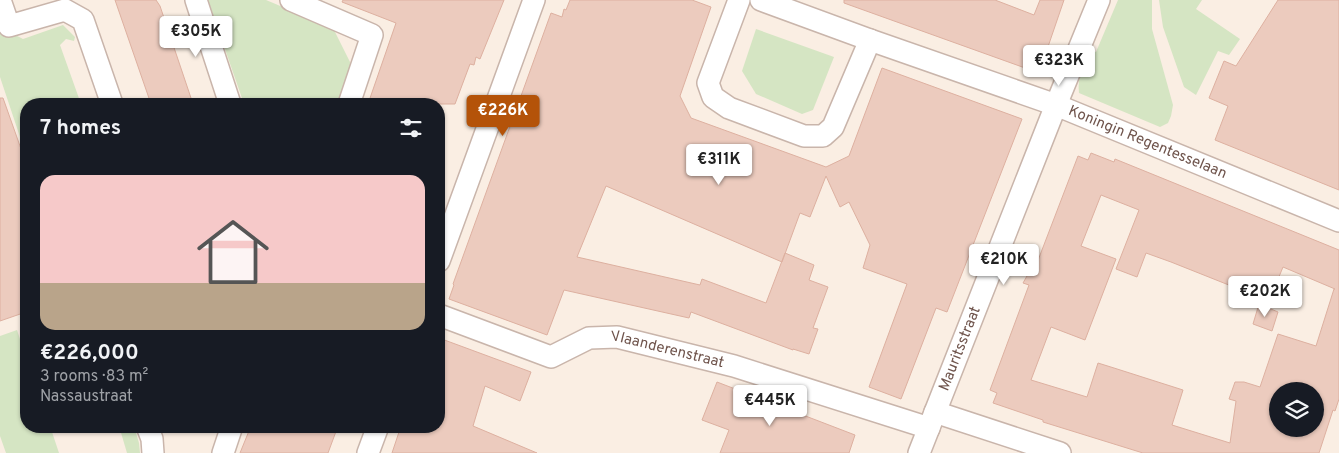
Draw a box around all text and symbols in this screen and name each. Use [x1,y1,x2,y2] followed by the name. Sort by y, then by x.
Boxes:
[161,15,231,58] pin: €305K
[170,22,222,42] text: €305K
[1024,44,1094,87] pin: €323K
[1034,51,1084,71] text: €323K
[468,94,538,137] pin: €226K
[478,101,528,121] text: €226K
[1065,102,1230,183] street label: Koningin Regentesselaan
[397,114,425,142] icon: filters
[40,115,121,142] text: 7 homes
[684,144,754,186] pin: €311K
[697,150,741,170] text: €311K
[188,207,278,297] icon: home
[969,244,1039,286] pin: €210K
[980,250,1028,270] text: €210K
[1230,276,1300,318] pin: €202K
[1239,282,1291,302] text: €202K
[935,304,985,394] street label: Mauritsstraat
[610,327,726,373] street label: Vlaanderenstraat
[40,340,139,367] text: €226,000
[40,367,148,387] text: 3 rooms · 83 m²
[1269,382,1324,437] map controls
[1269,382,1324,437] button: layers
[735,384,805,427] pin: €445K
[40,387,133,407] text: Nassaustraat
[744,391,796,411] text: €445K

